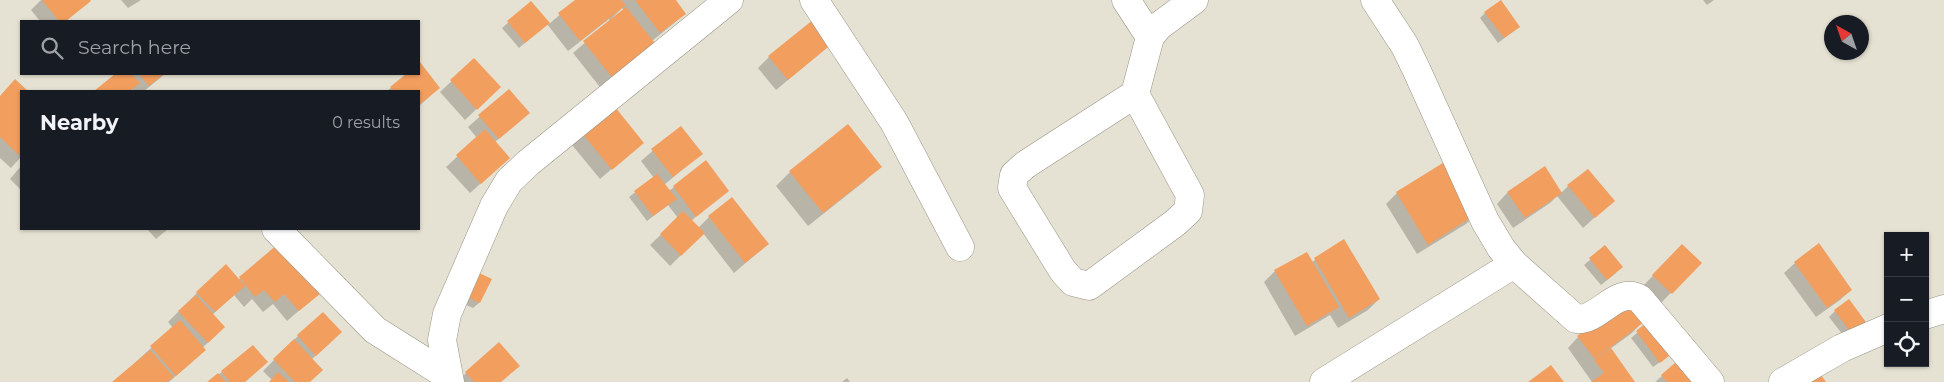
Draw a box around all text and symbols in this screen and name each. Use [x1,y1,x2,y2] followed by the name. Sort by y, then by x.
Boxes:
[1824,15,1869,60] north arrow
[20,20,420,75] search box
[38,34,66,62] icon: search
[78,36,191,59] text: Search here
[40,110,119,135] text: Nearby
[332,113,400,132] text: 0 results
[1884,232,1929,367] map controls
[1884,232,1929,277] button: +
[1884,277,1929,322] button: −
[1884,322,1929,367] button: locate

